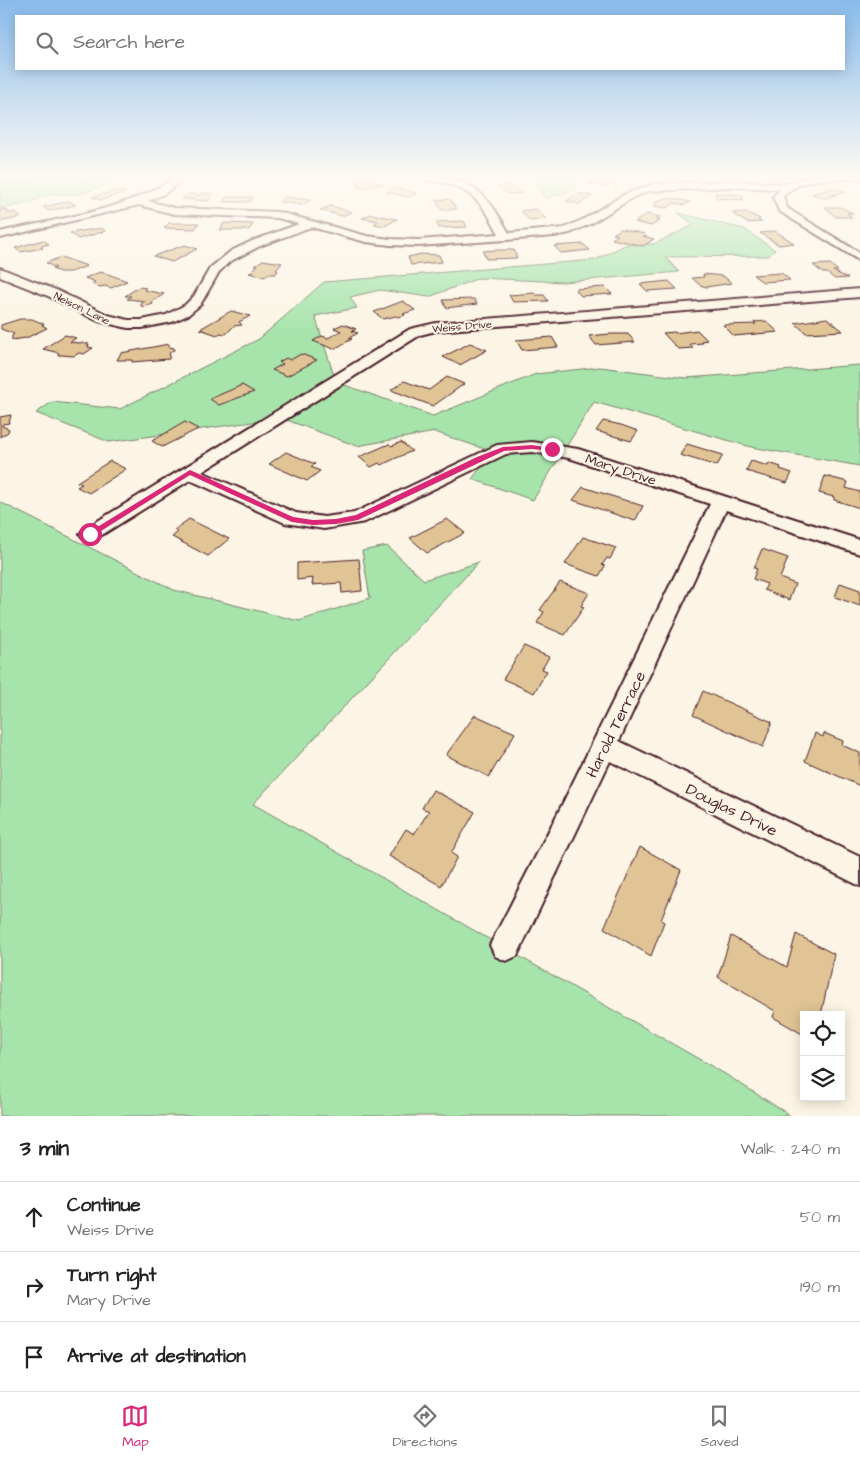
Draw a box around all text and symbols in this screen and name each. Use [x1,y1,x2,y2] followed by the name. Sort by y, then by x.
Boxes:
[15,15,845,70] search box
[33,29,61,57] icon: search
[73,29,185,56] text: Search here
[51,288,112,329] street label: Nelson Lane
[432,316,493,337] street label: Weiss Drive
[541,438,564,461] route end
[583,449,659,491] street label: Mary Drive
[79,523,102,546] route start
[581,667,651,781] street label: Harold Terrace
[682,778,781,843] street label: Douglas Drive
[800,1011,845,1101] map controls
[800,1011,845,1056] button: locate
[800,1056,845,1101] button: layers
[20,1134,69,1163] text: 3 min
[740,1138,840,1160] text: Walk · 240 m
[67,1192,141,1219] text: Continue
[20,1203,48,1231] icon: ahead
[800,1206,840,1228] text: 50 m
[67,1219,154,1241] text: Weiss Drive
[67,1262,156,1289] text: Turn right
[20,1273,48,1301] icon: right
[800,1276,840,1298] text: 190 m
[67,1289,151,1311] text: Mary Drive
[20,1343,48,1371] icon: arrive
[67,1343,246,1370] text: Arrive at destination
[121,1402,149,1452] tab: Map
[392,1402,457,1452] tab: Directions
[700,1402,739,1452] tab: Saved

